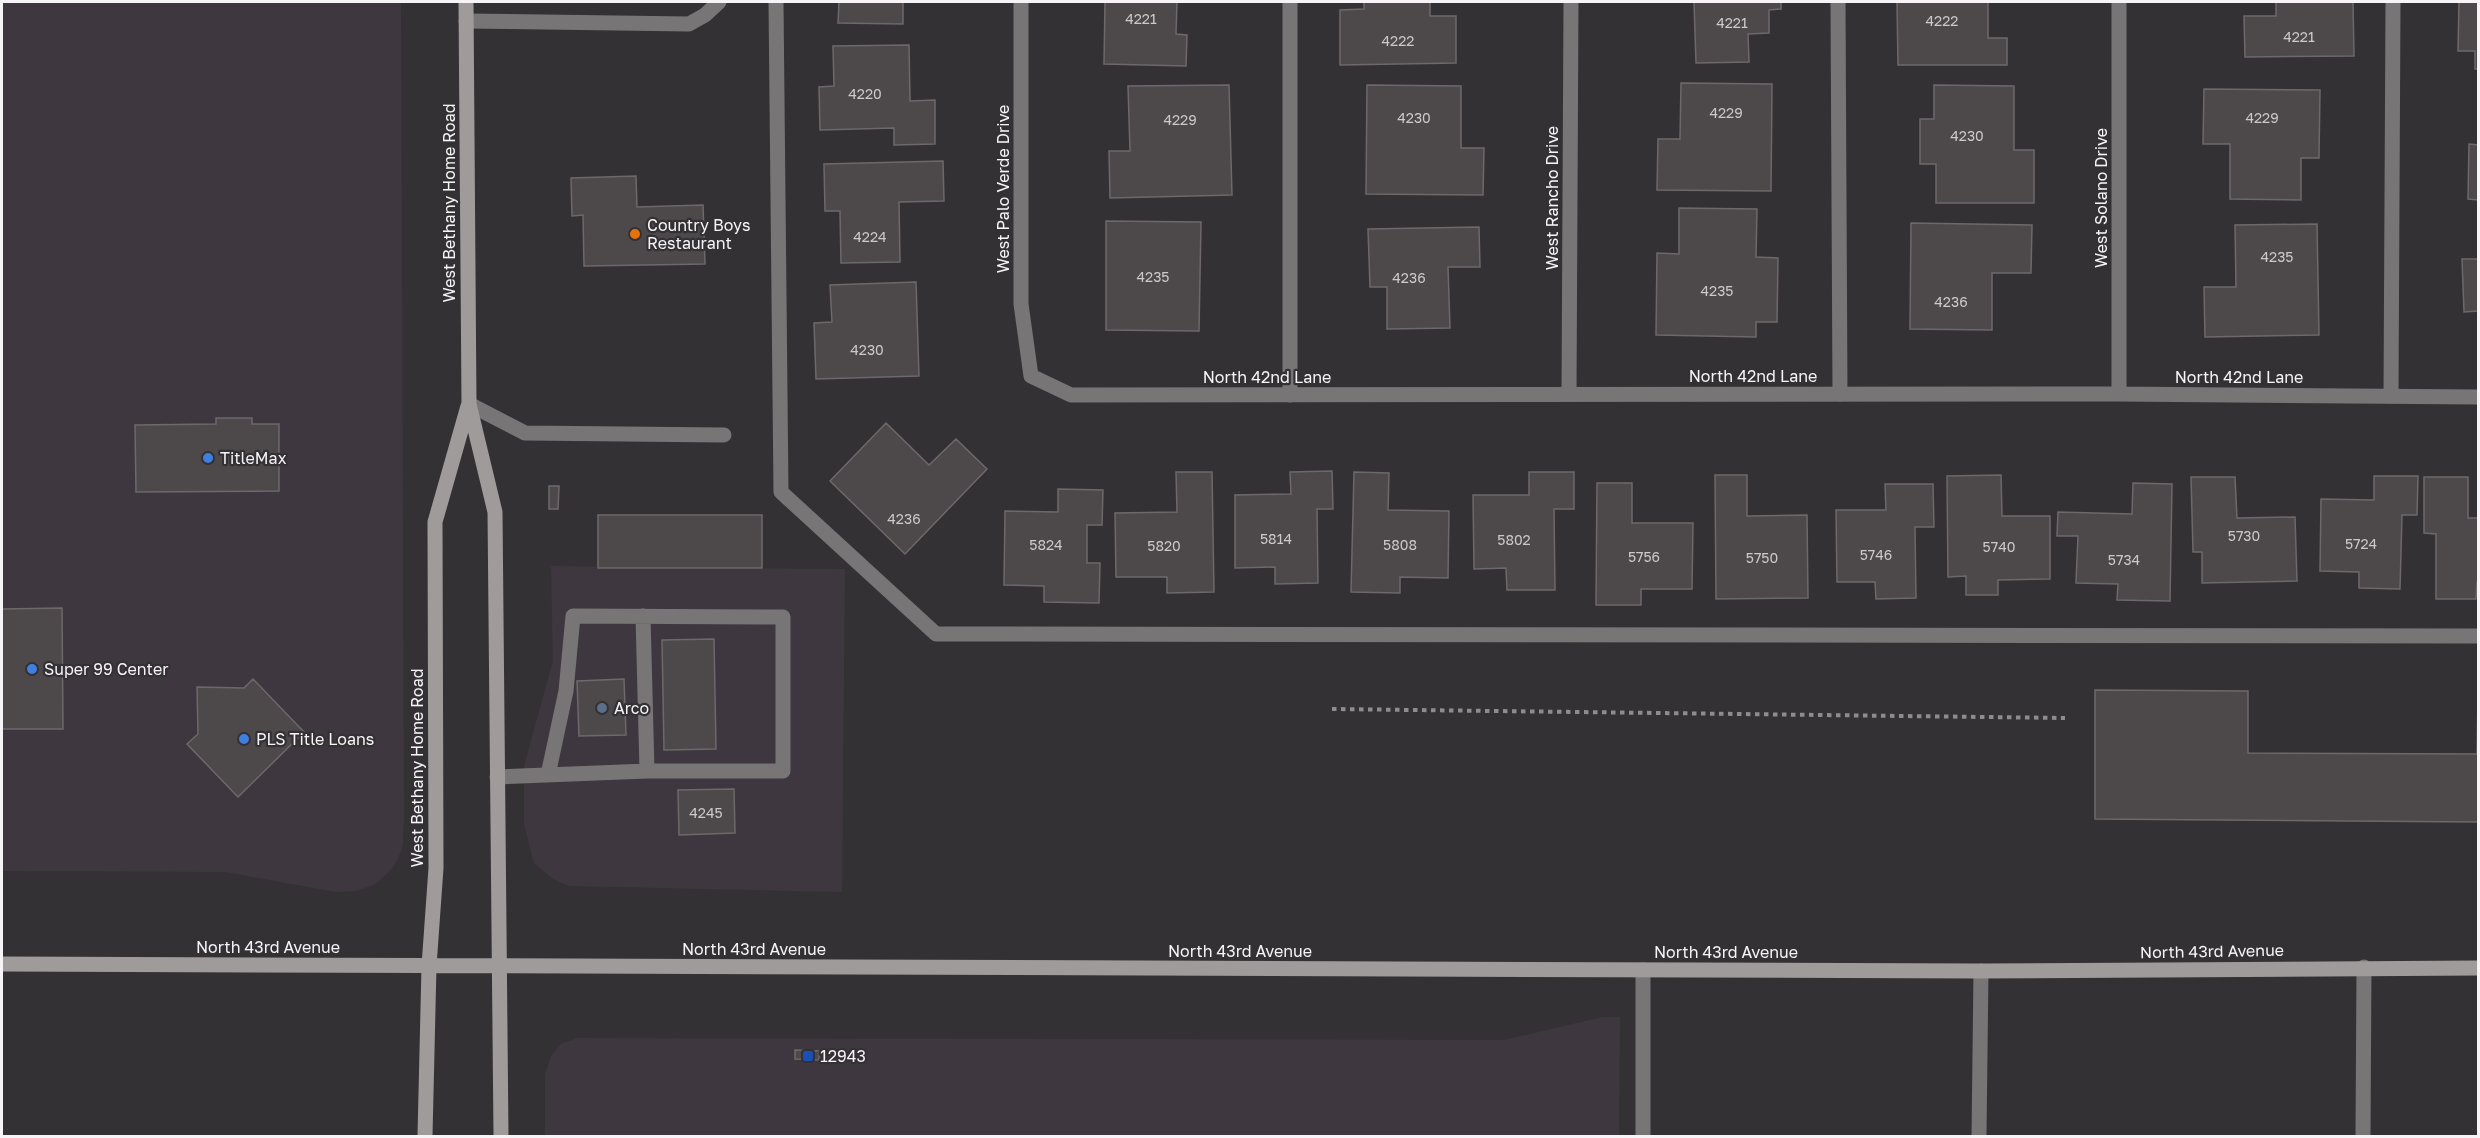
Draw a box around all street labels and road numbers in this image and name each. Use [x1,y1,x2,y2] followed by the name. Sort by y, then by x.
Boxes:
[439,103,459,303] street label: West Bethany Home Road
[993,105,1013,273] street label: West Palo Verde Drive
[1542,126,1562,270] street label: West Rancho Drive
[2091,128,2111,268] street label: West Solano Drive
[1689,366,1817,386] street label: North 42nd Lane
[1203,367,1331,387] street label: North 42nd Lane
[2175,367,2303,387] street label: North 42nd Lane
[407,668,427,868] street label: West Bethany Home Road
[196,937,340,957] street label: North 43rd Avenue
[682,939,826,959] street label: North 43rd Avenue
[2140,940,2284,962] street label: North 43rd Avenue
[1168,941,1312,961] street label: North 43rd Avenue
[1654,942,1798,962] street label: North 43rd Avenue

